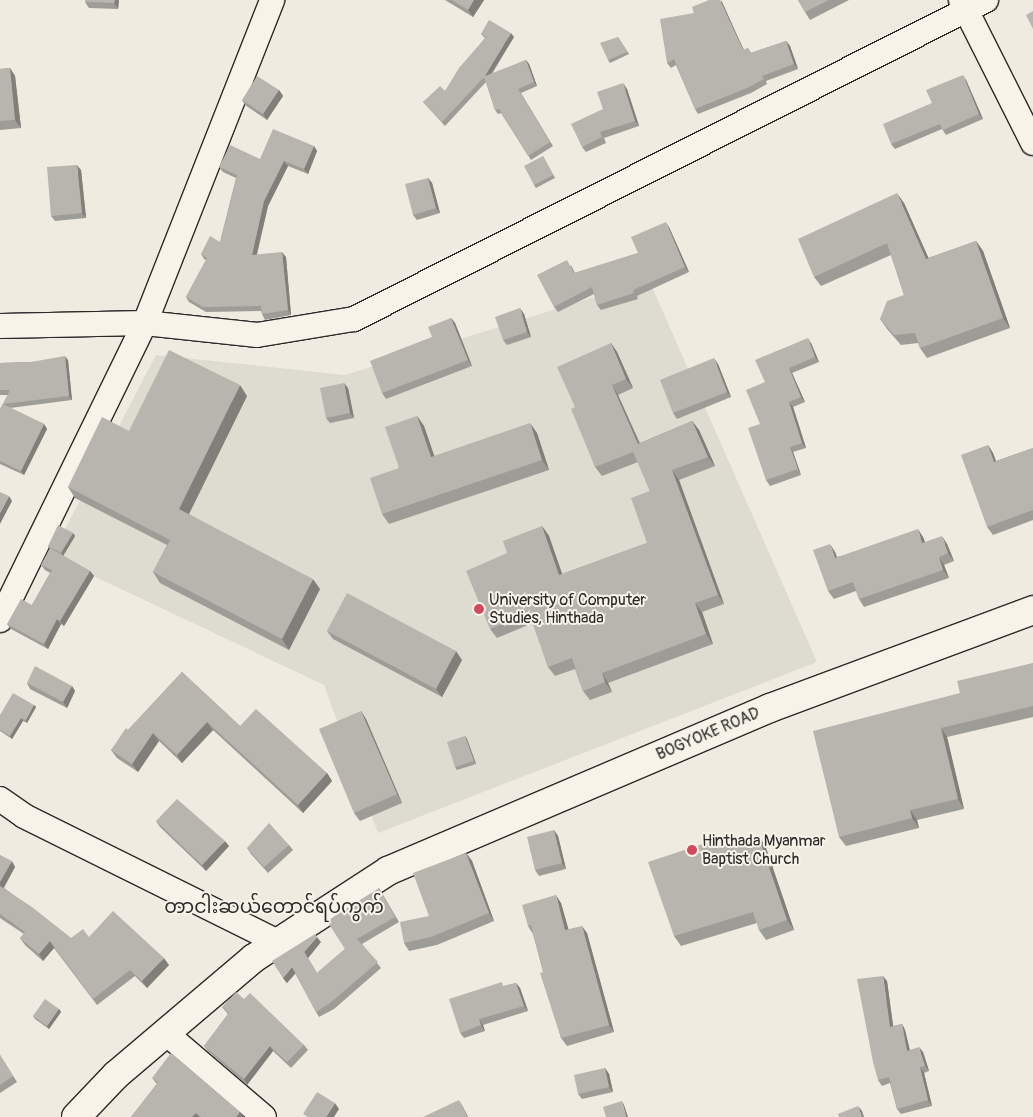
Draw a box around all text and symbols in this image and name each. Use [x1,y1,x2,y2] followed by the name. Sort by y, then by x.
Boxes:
[489,590,646,628] place label: University of Computer Studies, Hinthada
[473,603,485,615] marker: University of Computer Studies, Hinthada
[653,704,763,764] street label: BOGYOKE ROAD
[702,831,826,869] place label: Hinthada Myanmar Baptist Church
[686,844,698,856] marker: Hinthada Myanmar Baptist Church
[164,897,384,919] district label: တာငါးဆယ်တောင်ရပ်ကွက်

